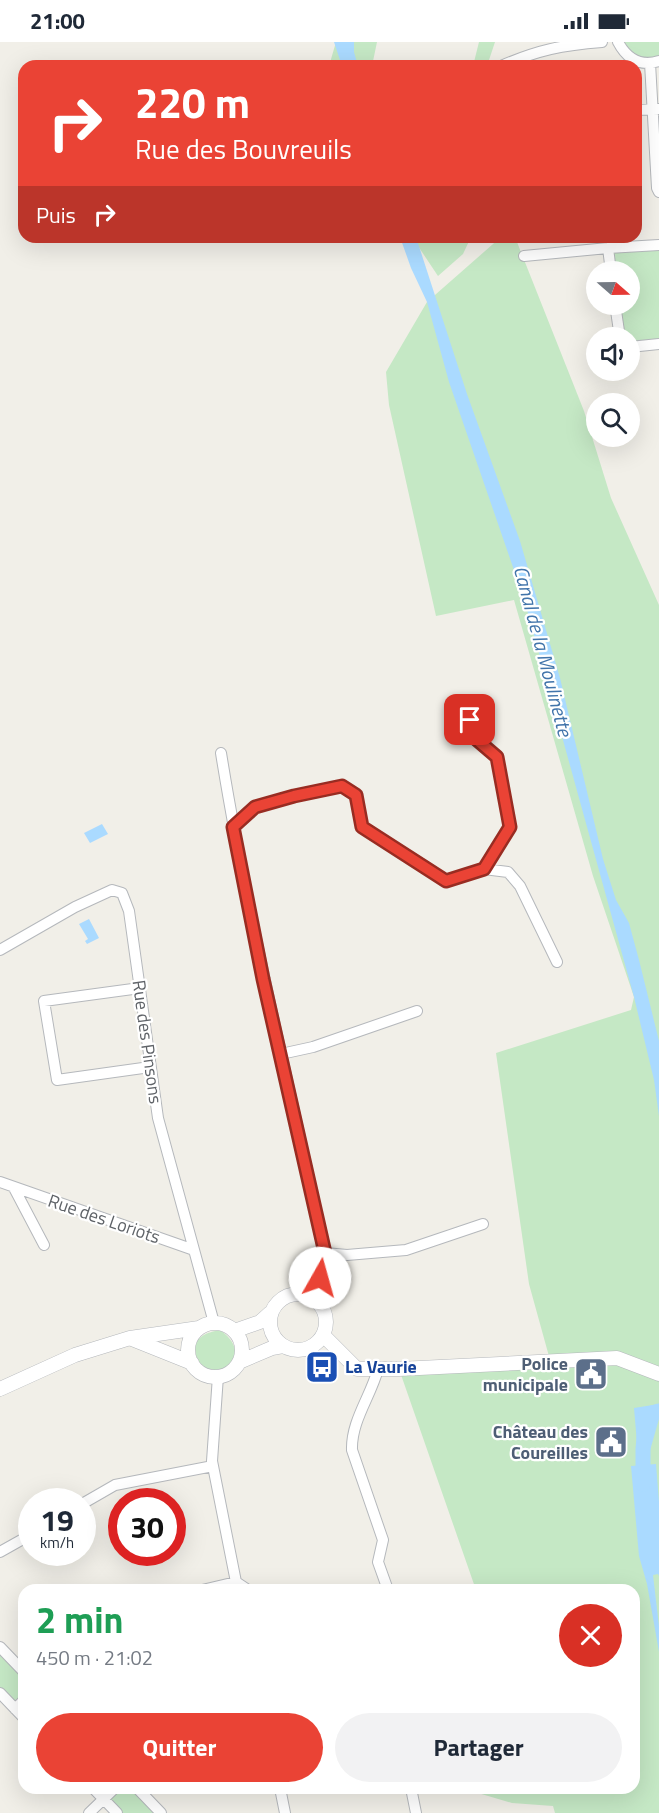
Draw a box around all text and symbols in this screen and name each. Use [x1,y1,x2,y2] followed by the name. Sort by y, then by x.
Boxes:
[30,4,85,38] text: 21:00
[135,70,250,134] text: 220 m
[36,84,114,162] icon: right
[135,128,352,169] text: Rue des Bouvreuils
[36,198,76,232] text: Puis
[88,198,121,231] icon: right
[586,261,640,315] north arrow
[586,261,640,447] map controls
[586,327,640,381] button: sound
[586,393,640,447] button: search
[506,562,582,741] water label: Canal de la Moulinette
[444,694,495,745] pin
[453,703,486,736] icon: arrive
[125,978,170,1106] street label: Rue des Pinsons
[44,1187,164,1250] street label: Rue des Loriots
[288,1246,352,1310] position arrow
[304,1349,340,1385] bus stop icon: La Vaurie
[483,1350,568,1398] place label: Police municipale
[345,1353,417,1380] place label: La Vaurie
[573,1356,609,1392] public building icon: Police municipale
[493,1418,588,1466] place label: Château des Coureilles
[593,1424,629,1460] public building icon: Château des Coureilles
[108,1488,186,1566] speed limit sign: 30
[40,1497,74,1543] text: 19
[40,1531,74,1554] text: km/h
[36,1592,123,1647] text: 2 min
[559,1604,622,1667] button: close
[36,1642,153,1673] text: 450 m · 21:02
[36,1713,323,1782] button: Quitter
[335,1713,622,1782] button: Partager

